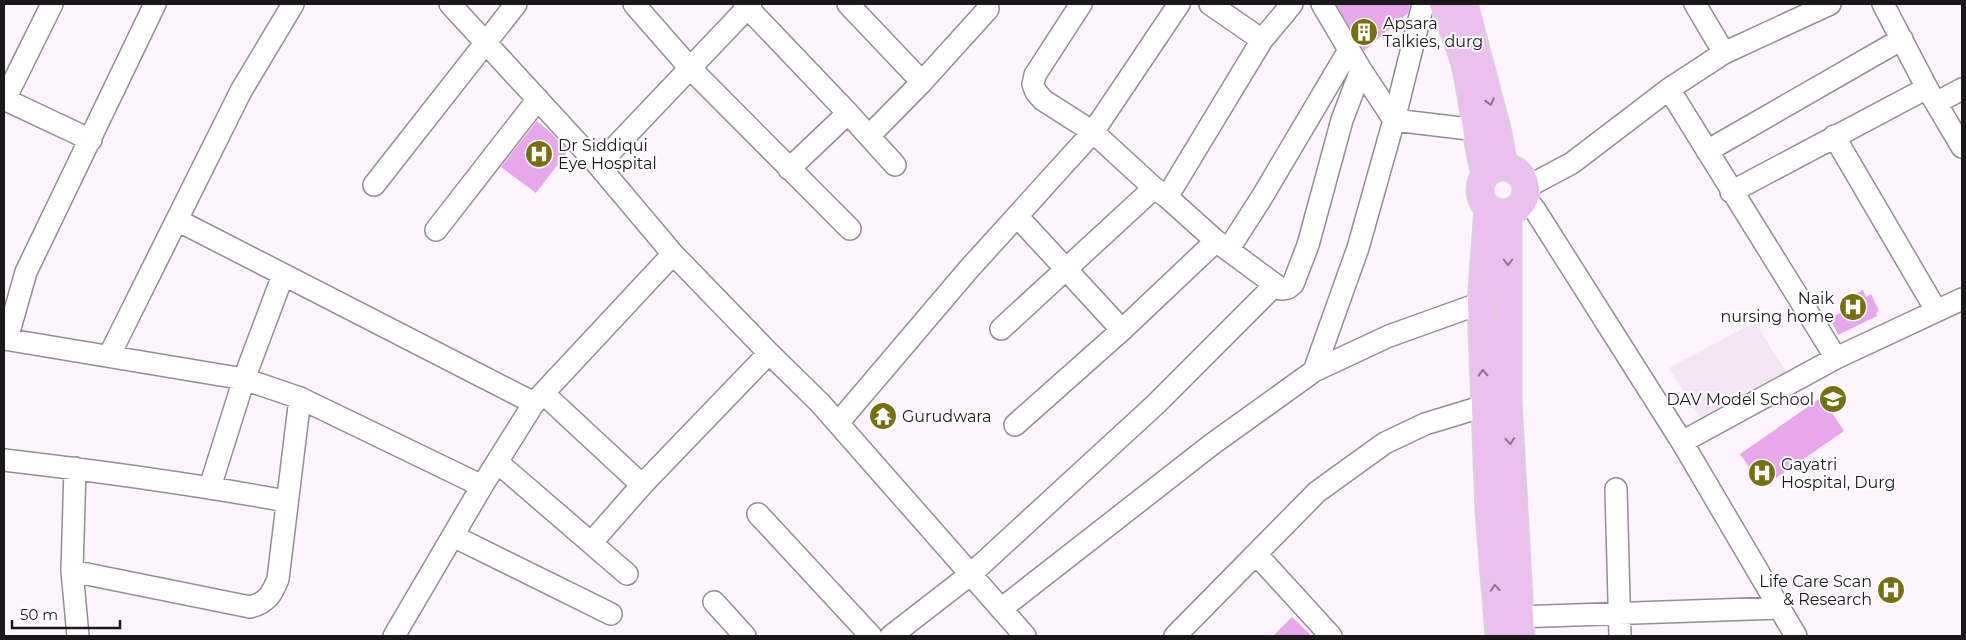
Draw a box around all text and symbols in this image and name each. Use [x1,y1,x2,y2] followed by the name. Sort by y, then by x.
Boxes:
[1383,14,1483,51] place label: Apsara Talkies, durg
[1349,17,1379,47] building icon: Apsara Talkies, durg
[1484,97,1495,106] one-way arrow
[558,136,657,173] place label: Dr Siddiqui Eye Hospital
[524,139,554,169] hospital icon: Dr Siddiqui Eye Hospital
[1503,258,1513,266] one-way arrow
[1720,289,1834,326] place label: Naik nursing home
[1838,292,1868,322] hospital icon: Naik nursing home
[1478,369,1489,377] one-way arrow
[1818,384,1848,414] school or university icon: DAV Model School
[1666,390,1814,409] place label: DAV Model School
[868,401,898,431] temple icon: Gurudwara
[902,407,992,426] place label: Gurudwara
[1504,438,1515,446] one-way arrow
[1781,455,1896,492] place label: Gayatri Hospital, Durg
[1747,458,1777,488] hospital icon: Gayatri Hospital, Durg
[1759,572,1872,609] place label: Life Care Scan & Research
[1876,575,1906,605] hospital icon: Life Care Scan & Research
[1490,583,1501,591] one-way arrow
[12,598,120,630] scale bar
[20,605,58,624] text: 50 m

